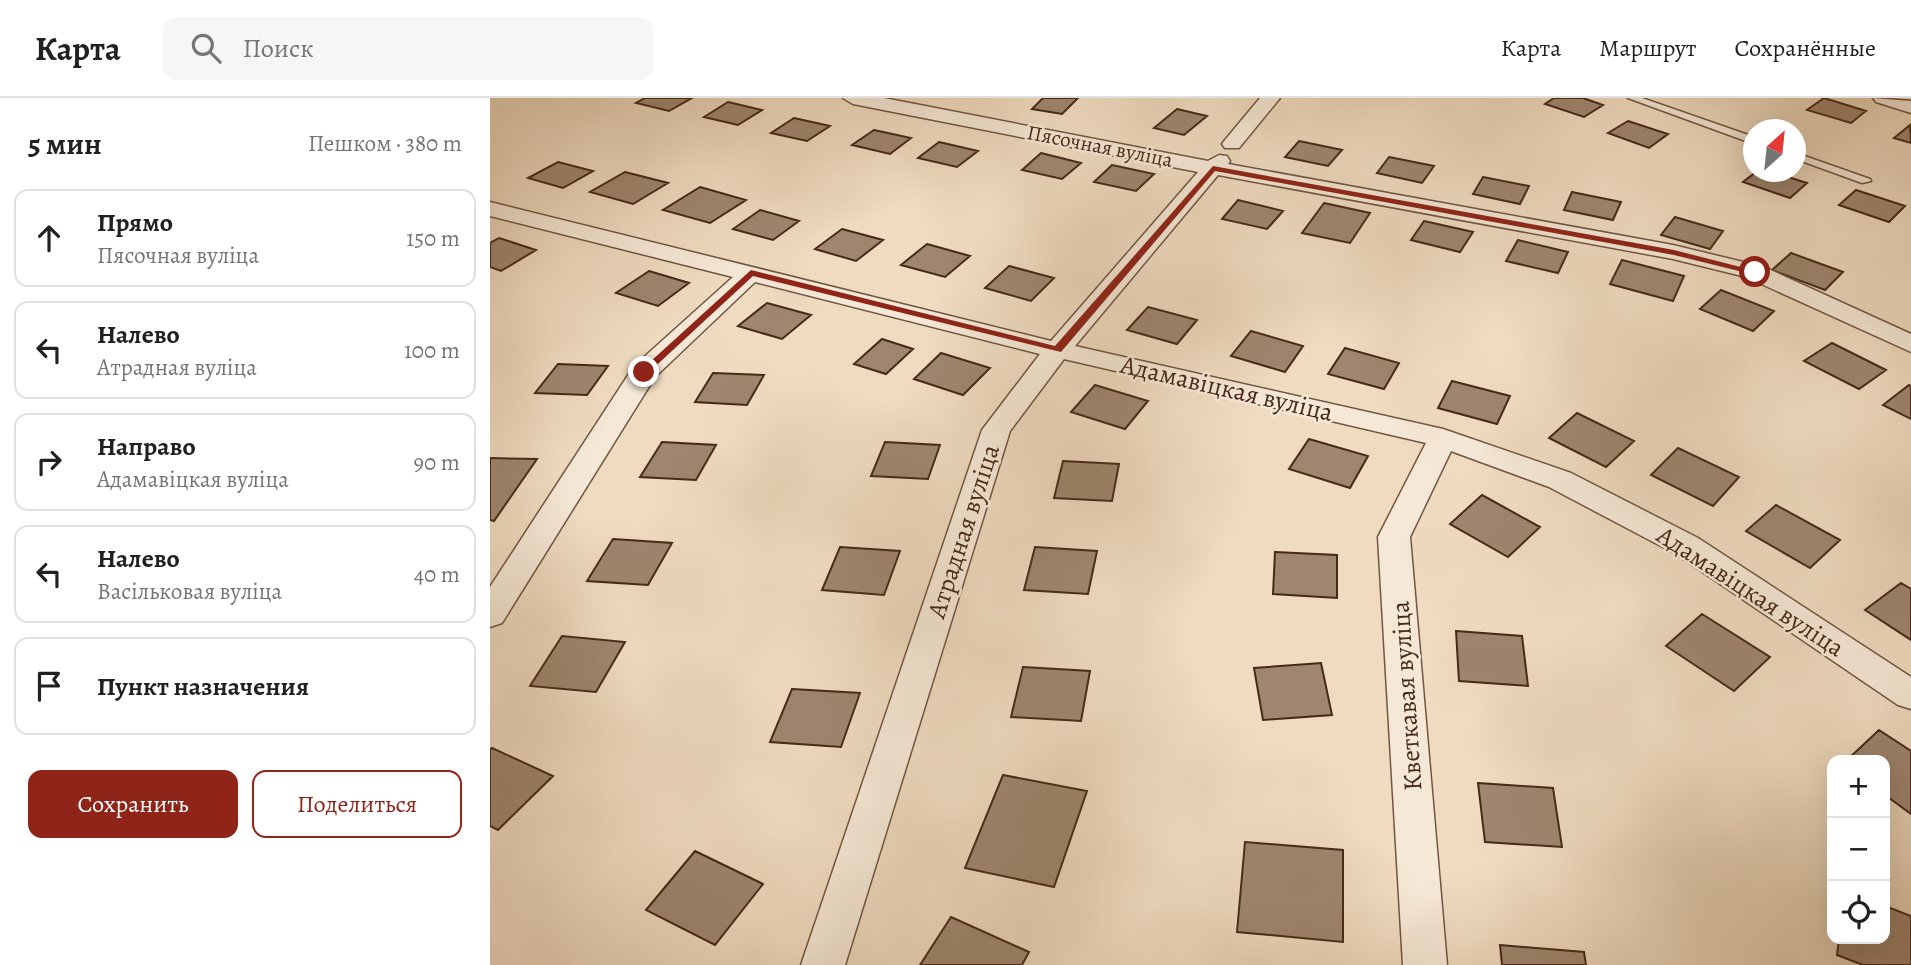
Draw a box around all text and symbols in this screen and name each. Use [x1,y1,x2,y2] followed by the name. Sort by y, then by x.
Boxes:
[163,17,653,80] search box
[35,26,121,71] text: Карта
[187,29,225,67] icon: search
[243,31,314,66] text: Поиск
[1501,32,1561,64] text: Карта
[1599,32,1697,64] text: Маршрут
[1735,32,1876,64] text: Сохранённые
[1025,118,1176,174] street label: Пясочная вуліца
[1743,119,1806,182] north arrow
[28,124,102,164] text: 5 мин
[308,128,462,159] text: Пешком · 380 m
[97,205,173,240] text: Прямо
[30,219,68,257] icon: ahead
[406,223,460,254] text: 150 m
[97,240,259,271] text: Пясочная вуліца
[1739,256,1770,287] route start
[97,317,180,352] text: Налево
[30,331,68,369] icon: left
[404,335,460,366] text: 100 m
[1116,347,1337,430] street label: Адамавіцкая вуліца
[97,352,257,383] text: Атрадная вуліца
[628,356,659,387] route end
[97,429,196,464] text: Направо
[919,440,1008,623] street label: Атрадная вуліца
[30,443,68,481] icon: right
[414,447,460,478] text: 90 m
[97,464,289,495] text: Адамавіцкая вуліца
[1649,517,1851,665] street label: Адамавіцкая вуліца
[97,541,180,576] text: Налево
[30,555,68,593] icon: left
[414,559,460,590] text: 40 m
[97,576,282,607] text: Васільковая вуліца
[1382,600,1431,792] street label: Кветкавая вуліца
[30,667,68,705] icon: arrive
[97,669,309,704] text: Пункт назначения
[1827,755,1890,944] map controls
[1827,755,1890,818] button: +
[28,770,238,838] button: Сохранить
[252,770,462,838] button: Поделиться
[1827,818,1890,881] button: −
[1827,881,1890,944] button: locate

